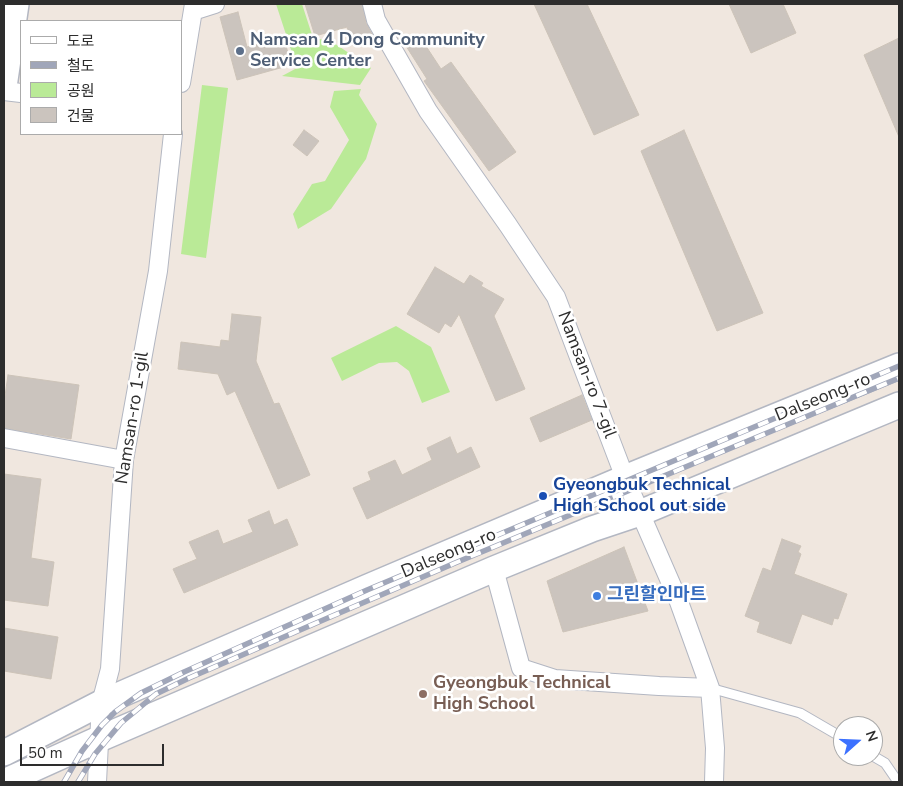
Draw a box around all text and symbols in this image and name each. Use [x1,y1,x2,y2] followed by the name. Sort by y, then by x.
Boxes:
[20,20,182,135] legend
[250,30,485,72] place label: Namsan 4 Dong Community Service Center
[67,31,95,51] text: 도로
[234,45,246,57] marker: Namsan 4 Dong Community Service Center
[67,56,95,76] text: 철도
[67,81,95,101] text: 공원
[67,106,95,126] text: 건물
[552,309,620,441] street label: Namsan-ro 7-gil
[112,350,154,486] street label: Namsan-ro 1-gil
[772,369,874,427] street label: Dalseong-ro
[553,475,730,518] place label: Gyeongbuk Technical High School out side
[537,490,549,502] marker: Gyeongbuk Technical High School out side
[398,524,500,584] street label: Dalseong-ro
[607,585,706,607] place label: 그린할인마트
[591,590,603,602] marker: 그린할인마트
[433,673,610,716] place label: Gyeongbuk Technical High School
[417,688,429,700] marker: Gyeongbuk Technical High School
[833,716,883,766] north arrow
[861,728,882,744] text: N
[22,734,166,766] scale bar
[28,743,63,763] text: 50 m

